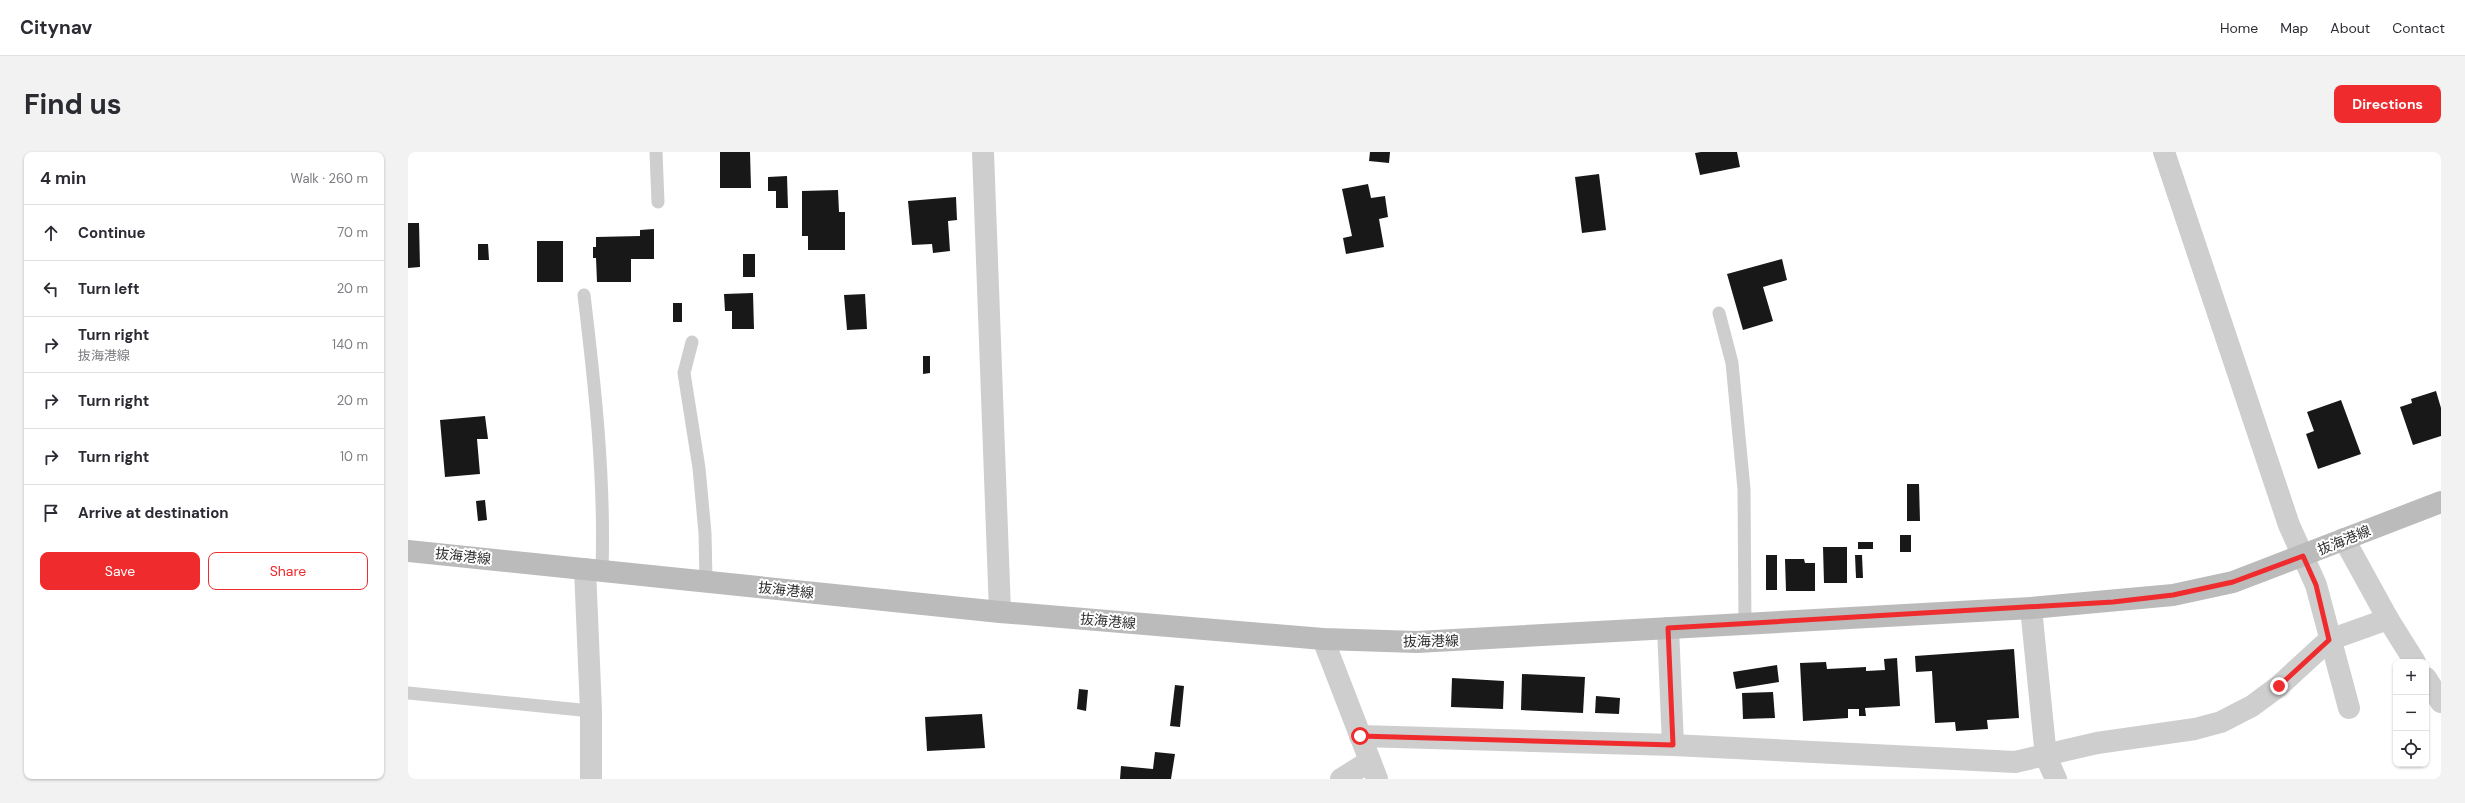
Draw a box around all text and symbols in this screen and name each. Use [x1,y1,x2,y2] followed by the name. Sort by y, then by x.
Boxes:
[20,15,92,40] text: Citynav
[2220,19,2258,37] text: Home
[2280,19,2308,37] text: Map
[2330,19,2370,37] text: About
[2392,19,2445,37] text: Contact
[2334,85,2441,123] button: Directions
[24,86,122,123] text: Find us
[40,167,86,189] text: 4 min
[290,170,368,187] text: Walk · 260 m
[40,222,62,244] icon: ahead
[78,223,146,243] text: Continue
[337,224,368,241] text: 70 m
[40,278,62,300] icon: left
[78,279,139,299] text: Turn left
[337,280,368,297] text: 20 m
[78,325,149,345] text: Turn right
[40,334,62,356] icon: right
[332,336,368,353] text: 140 m
[78,347,130,364] text: 抜海港線
[40,390,62,412] icon: right
[78,391,149,411] text: Turn right
[337,392,368,409] text: 20 m
[40,446,62,468] icon: right
[78,447,149,467] text: Turn right
[340,448,368,465] text: 10 m
[40,502,62,524] icon: arrive
[78,503,229,523] text: Arrive at destination
[2315,521,2373,559] street label: 抜海港線
[434,544,492,568] street label: 抜海港線
[40,552,200,590] button: Save
[208,552,368,590] button: Share
[757,578,815,602] street label: 抜海港線
[1079,610,1137,632] street label: 抜海港線
[1403,632,1459,650] street label: 抜海港線
[2393,659,2429,767] map controls
[2393,659,2429,695] button: +
[2270,677,2288,695] route end
[2393,695,2429,731] button: −
[1351,727,1369,745] route start
[2393,731,2429,767] button: locate

